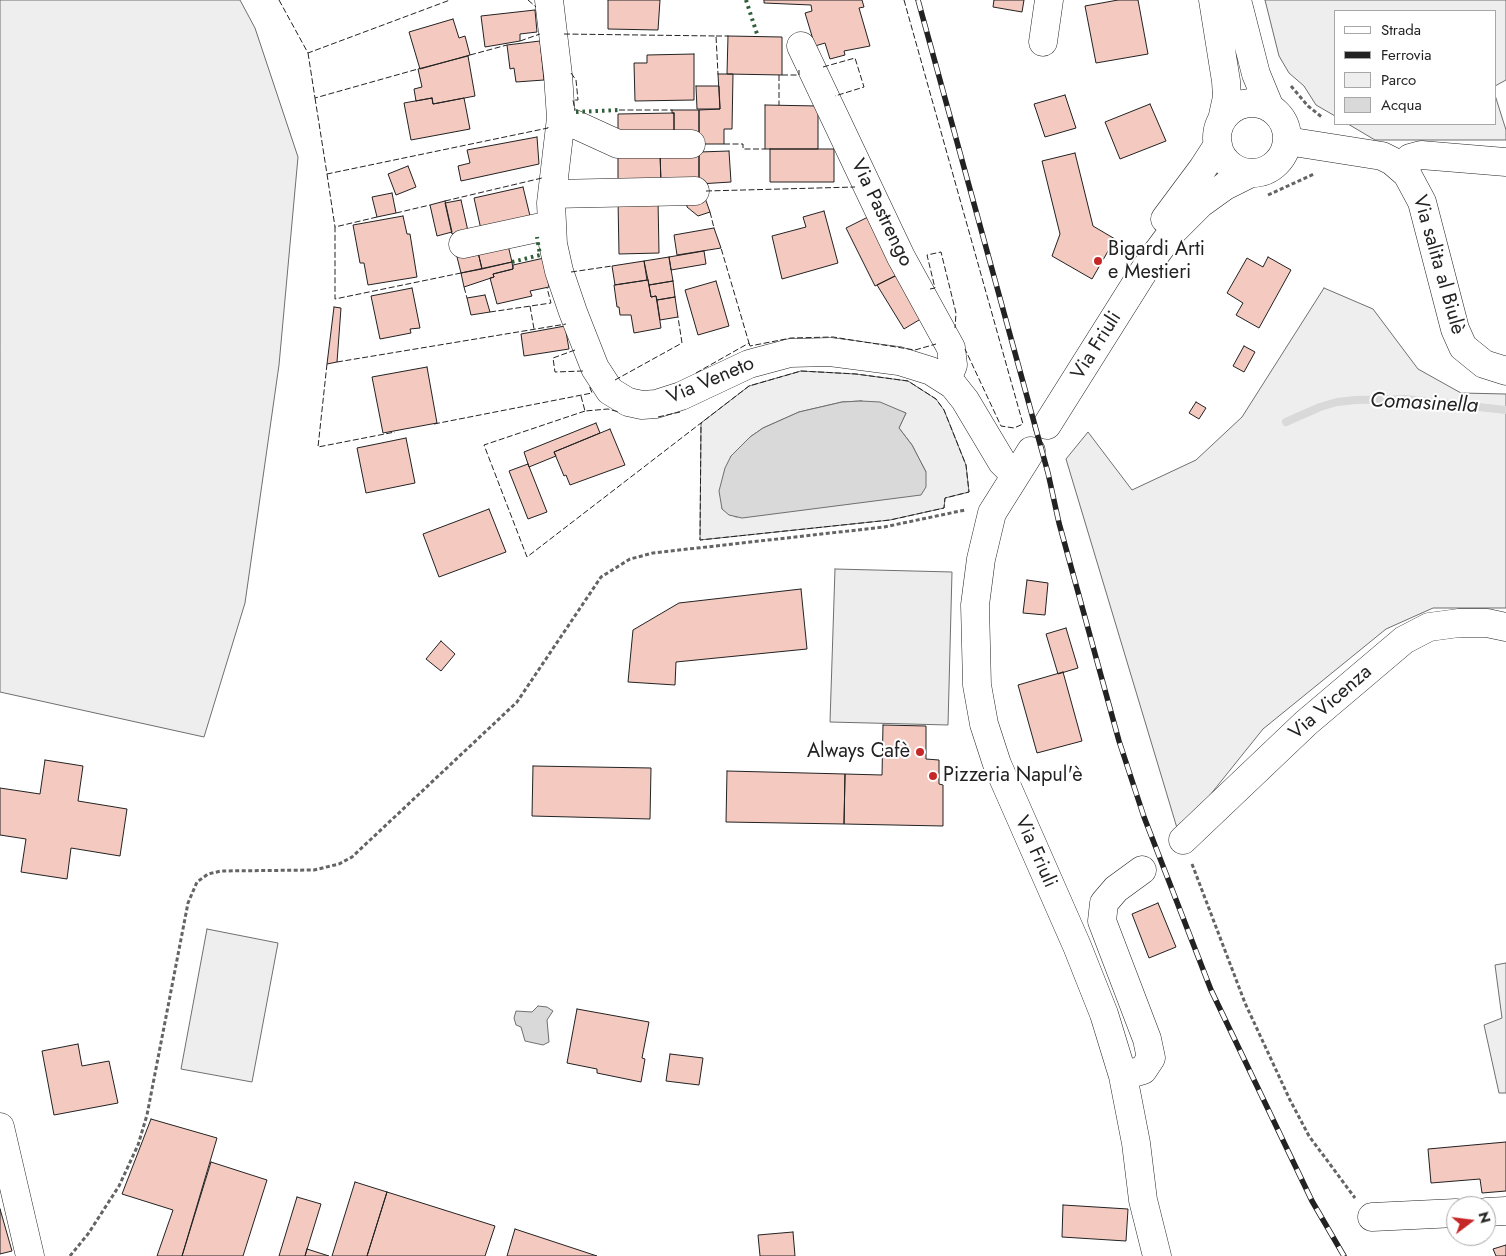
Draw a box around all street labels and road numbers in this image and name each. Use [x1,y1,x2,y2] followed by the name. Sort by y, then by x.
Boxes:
[845,155,917,271] street label: Via Pastrengo
[1407,193,1469,337] street label: Via salita al Biulè
[1067,307,1127,385] street label: Via Friuli
[664,352,758,410] street label: Via Veneto
[1285,661,1377,745] street label: Via Vicenza
[1009,812,1061,892] street label: Via Friuli

